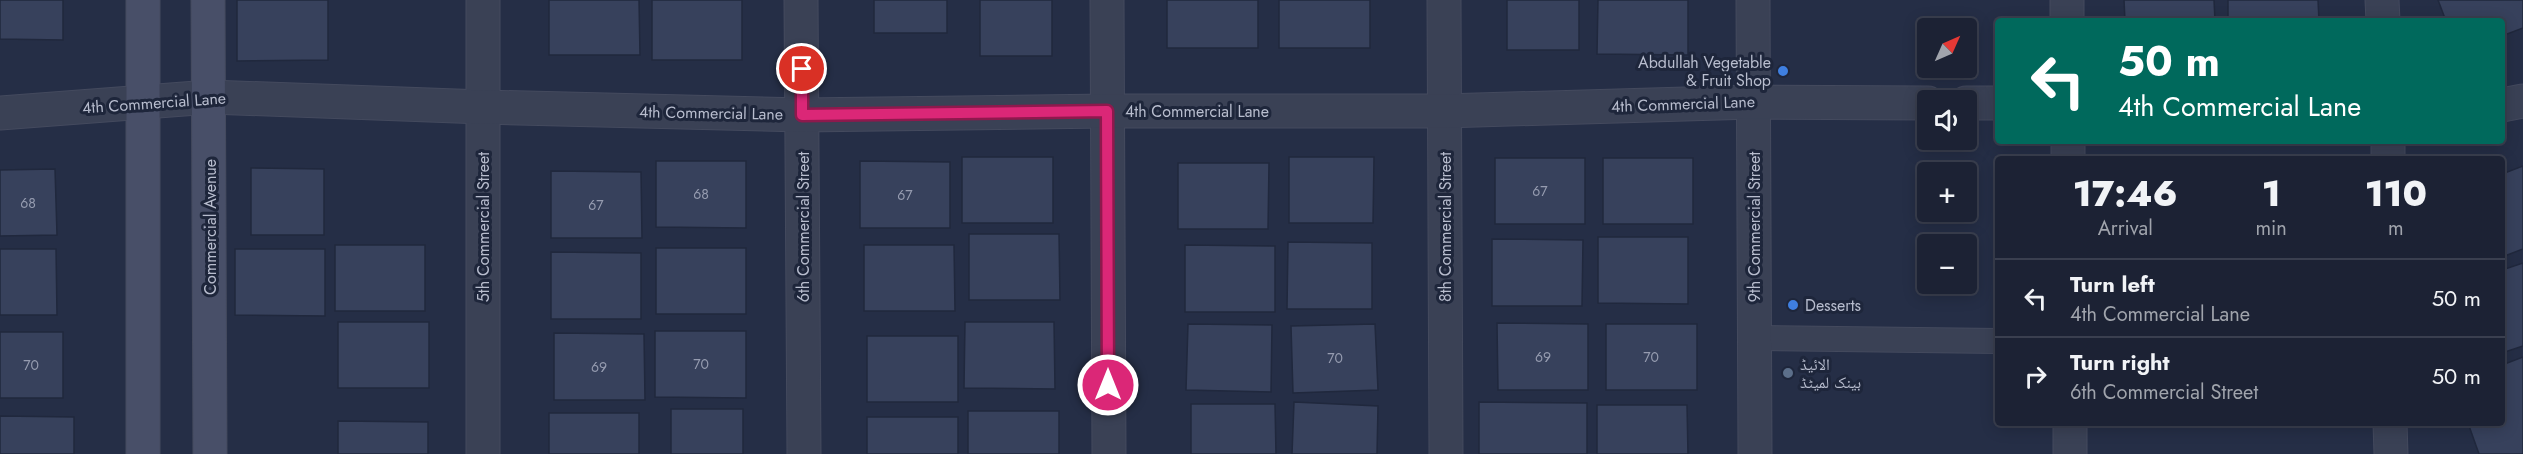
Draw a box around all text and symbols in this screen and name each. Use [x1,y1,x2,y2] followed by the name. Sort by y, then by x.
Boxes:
[1917,18,1977,78] north arrow
[1917,18,1977,294] map controls
[2118,31,2220,92] text: 50 m
[2019,42,2097,120] icon: left
[776,43,827,94] pin
[1638,51,1771,92] place label: Abdullah Vegetable & Fruit Shop
[785,52,818,85] icon: arrive
[1776,64,1790,78] marker: Abdullah Vegetable & Fruit Shop
[81,87,227,119] street label: 4th Commercial Lane
[2118,87,2361,126] text: 4th Commercial Lane
[1611,90,1755,118] street label: 4th Commercial Lane
[1917,90,1977,150] button: sound
[639,100,783,126] street label: 4th Commercial Lane
[1125,100,1269,123] street label: 4th Commercial Lane
[472,152,495,302] street label: 5th Commercial Street
[792,152,815,302] street label: 6th Commercial Street
[1434,152,1457,302] street label: 8th Commercial Street
[1743,152,1766,302] street label: 9th Commercial Street
[199,159,222,295] street label: Commercial Avenue
[1917,162,1977,222] button: +
[2073,167,2178,219] text: 17:46
[2262,167,2281,219] text: 1
[2365,167,2427,219] text: 110
[1532,181,1548,201] house number: 67
[693,184,709,204] house number: 68
[897,185,913,205] house number: 67
[20,193,36,213] house number: 68
[588,195,604,215] house number: 67
[2098,214,2153,243] text: Arrival
[2255,214,2287,243] text: min
[2388,214,2404,243] text: m
[1917,234,1977,294] button: −
[2070,268,2155,300] text: Turn left
[2019,282,2052,315] icon: left
[2432,282,2481,314] text: 50 m
[1805,294,1861,317] place label: Desserts
[1786,298,1800,312] marker: Desserts
[2070,300,2250,329] text: 4th Commercial Lane
[2070,346,2170,378] text: Turn right
[1535,347,1551,367] house number: 69
[1643,347,1659,367] house number: 70
[1327,348,1343,368] house number: 70
[1076,353,1140,417] position arrow
[1800,353,1861,394] place label: الائیڈ بینک لمیٹڈ
[693,354,709,374] house number: 70
[23,355,39,375] house number: 70
[591,357,607,377] house number: 69
[2019,360,2052,393] icon: right
[2432,360,2481,392] text: 50 m
[1781,366,1795,380] marker: الائیڈ بینک لمیٹڈ
[2070,378,2258,407] text: 6th Commercial Street

